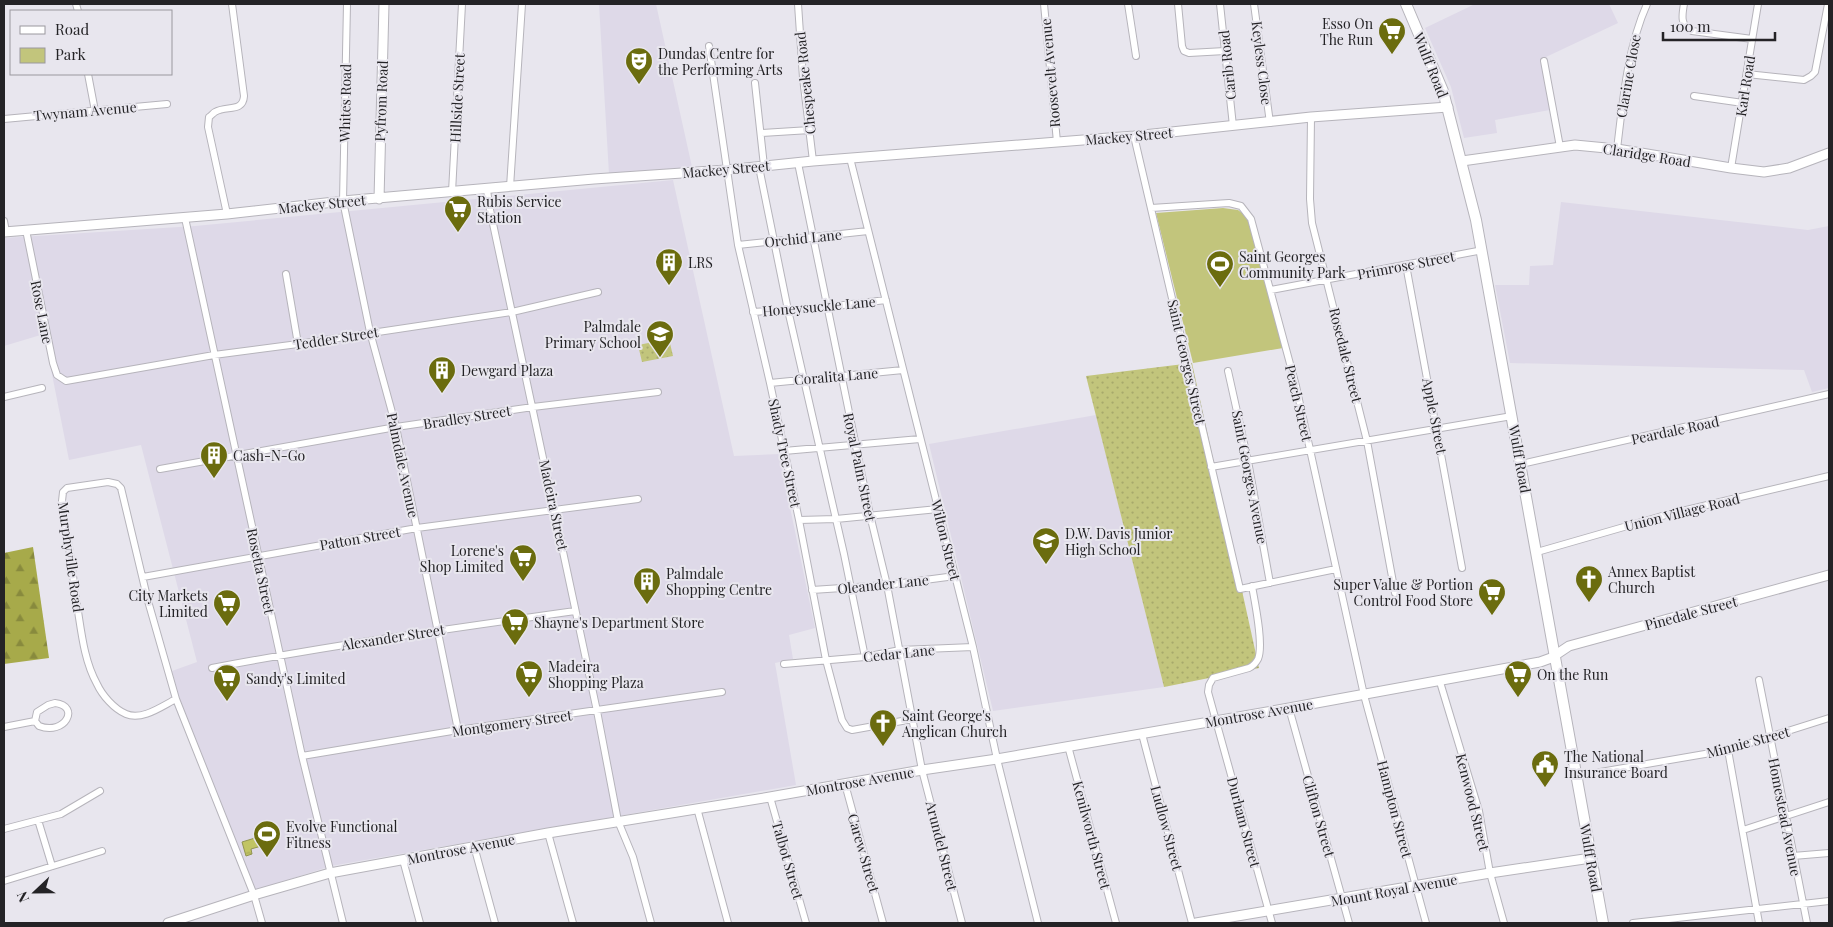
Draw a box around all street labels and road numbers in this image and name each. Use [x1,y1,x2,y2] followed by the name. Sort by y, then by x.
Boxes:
[1036,18,1064,128] street label: Roosevelt Avenue
[1247,20,1277,106] street label: Keyless Close
[1214,29,1240,101] street label: Carib Road
[1409,29,1453,100] street label: Wulff Road
[790,31,820,135] street label: Chespeake Road
[1611,33,1645,119] street label: Clarine Close
[445,52,469,143] street label: Hillside Street
[1731,54,1759,118] street label: Karl Road
[370,60,392,142] street label: Pyfrom Road
[335,64,355,143] street label: Whites Road
[33,97,137,125] street label: Twynam Avenue
[1084,123,1175,149] street label: Mackey Street
[1602,139,1692,171] street label: Claridge Road
[681,156,772,182] street label: Mackey Street
[277,190,368,218] street label: Mackey Street
[763,224,843,252] street label: Orchid Lane
[1356,246,1457,284] street label: Primrose Street
[27,279,57,345] street label: Rose Lane
[761,292,877,320] street label: Honeysuckle Lane
[1163,298,1211,427] street label: Saint Georges Street
[1325,306,1367,405] street label: Rosedale Street
[292,322,381,354] street label: Tedder Street
[793,363,879,389] street label: Coralita Lane
[1281,363,1317,444] street label: Peach Street
[1418,375,1452,457] street label: Apple Street
[764,397,806,510] street label: Shady Tree Street
[422,401,513,433] street label: Bradley Street
[1228,409,1272,545] street label: Saint Georges Avenue
[383,411,423,519] street label: Palmdale Avenue
[839,411,881,524] street label: Royal Palm Street
[1629,411,1721,449] street label: Peardale Road
[1504,422,1535,495] street label: Wulff Road
[535,458,573,553] street label: Madeira Street
[1622,489,1742,535] street label: Union Village Road
[927,497,965,583] street label: Wilton Street
[54,501,88,613] street label: Murphyville Road
[318,521,403,554] street label: Patton Street
[243,526,280,617] street label: Rosetta Street
[836,570,930,598] street label: Oleander Lane
[1643,591,1740,634] street label: Pinedale Street
[339,619,447,655] street label: Alexander Street
[862,640,936,666] street label: Cedar Lane
[1204,694,1314,732] street label: Montrose Avenue
[451,705,574,741] street label: Montgomery Street
[1704,722,1793,762] street label: Minnie Street
[1452,751,1495,854] street label: Kenwood Street
[1764,756,1806,878] street label: Homestead Avenue
[1373,758,1417,861] street label: Hampton Street
[805,762,915,800] street label: Montrose Avenue
[1298,773,1340,860] street label: Clifton Street
[1223,775,1265,870] street label: Durham Street
[1068,779,1116,892] street label: Kenilworth Street
[1147,783,1188,874] street label: Ludlow Street
[921,798,963,894] street label: Arundel Street
[844,811,885,896] street label: Carew Street
[768,819,809,902] street label: Talbot Street
[1575,821,1606,894] street label: Wulff Road
[406,829,516,869] street label: Montrose Avenue
[1329,870,1459,910] street label: Mount Royal Avenue

